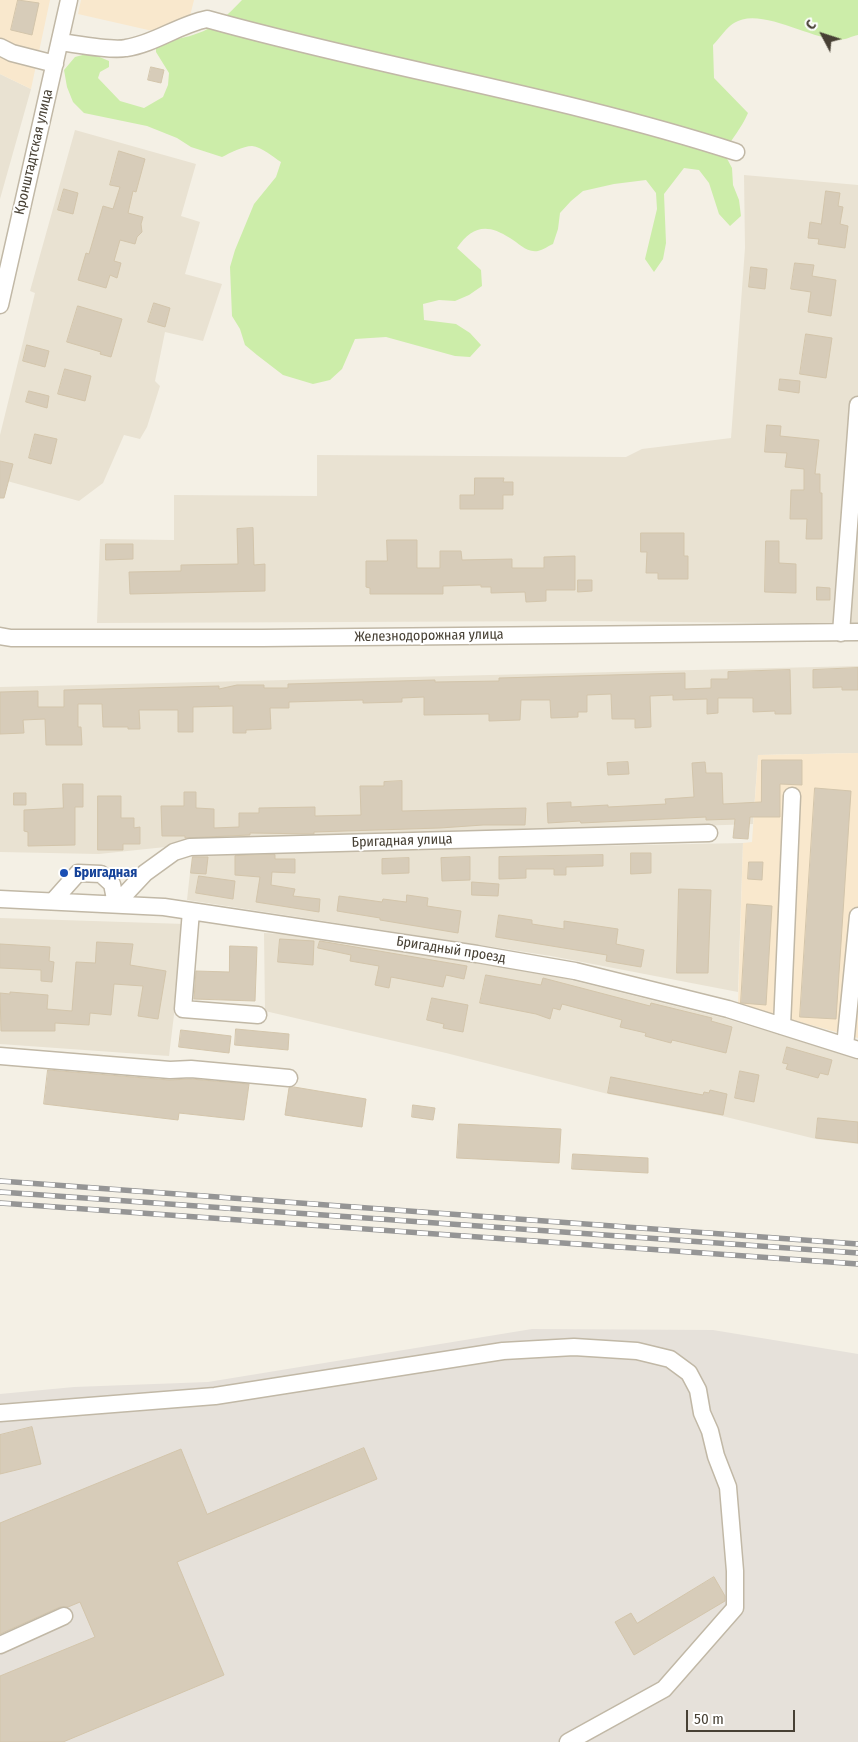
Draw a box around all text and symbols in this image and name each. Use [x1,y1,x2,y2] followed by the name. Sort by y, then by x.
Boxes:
[798,10,848,60] north arrow
[802,17,820,33] text: С
[11,87,57,217] street label: Кронштадтская улица
[354,626,504,646] street label: Железнодорожная улица
[351,831,453,851] street label: Бригадная улица
[74,865,137,881] place label: Бригадная
[58,867,70,879] marker: Бригадная
[395,933,507,967] street label: Бригадный проезд
[688,1700,797,1732] scale bar
[694,1710,724,1728] text: 50 m

